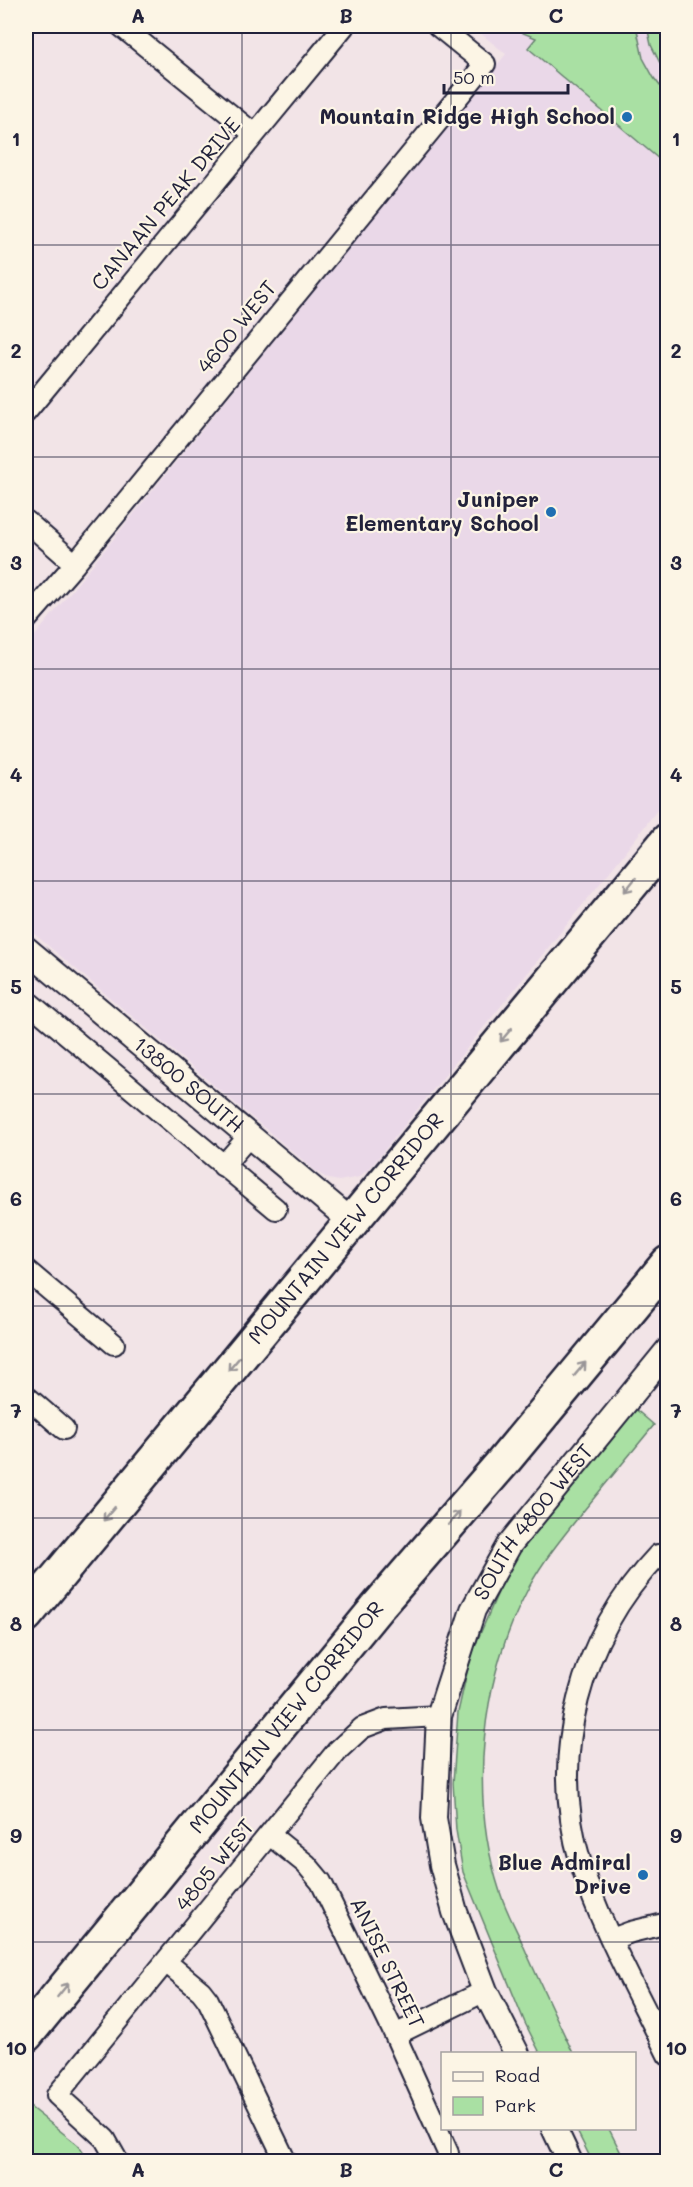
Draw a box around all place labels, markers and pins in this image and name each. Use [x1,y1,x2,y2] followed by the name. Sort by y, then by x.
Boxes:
[319,102,615,129] place label: Mountain Ridge High School
[620,110,634,124] marker: Mountain Ridge High School
[345,485,539,537] place label: Juniper Elementary School
[544,505,558,519] marker: Juniper Elementary School
[498,1848,631,1899] place label: Blue Admiral Drive
[636,1868,650,1882] marker: Blue Admiral Drive

